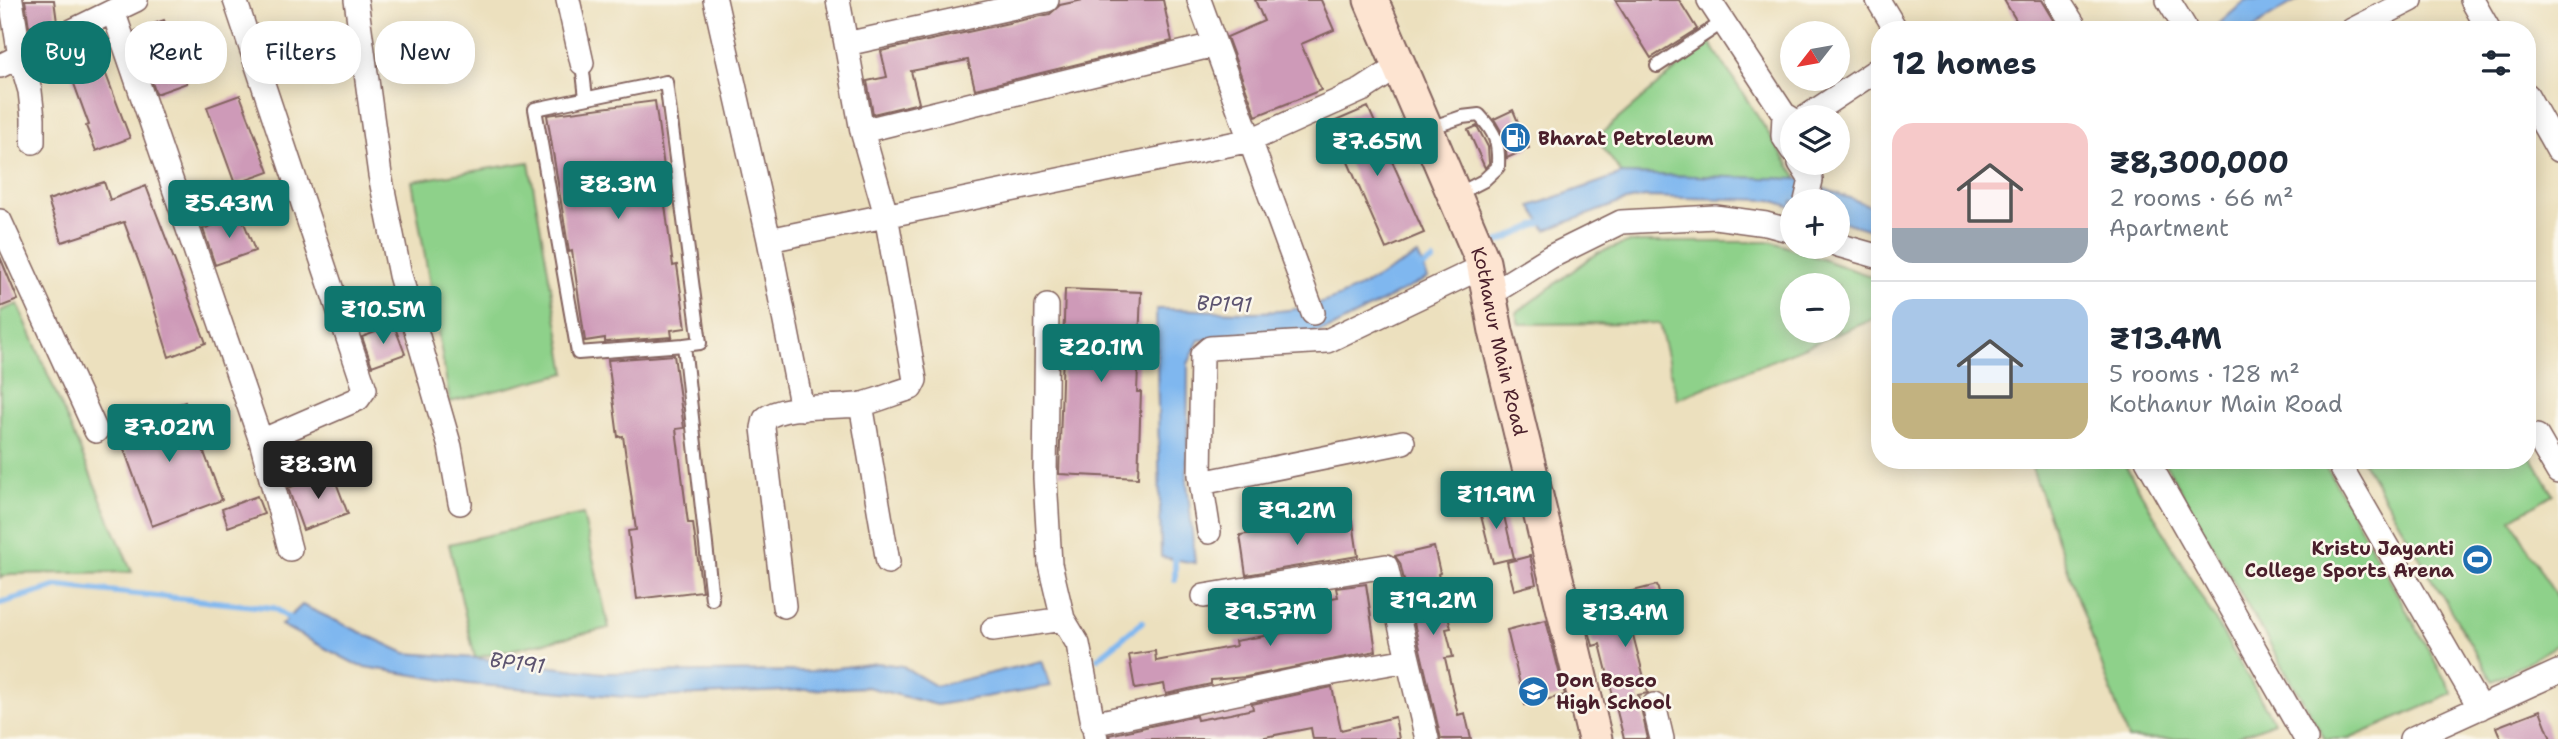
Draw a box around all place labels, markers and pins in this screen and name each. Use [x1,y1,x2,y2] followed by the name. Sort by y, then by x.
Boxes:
[1320,118,1434,178] pin: ₹7.65M
[1498,121,1532,155] fuel station icon: Bharat Petroleum
[1538,126,1713,151] place label: Bharat Petroleum
[569,162,667,221] pin: ₹8.3M
[172,180,286,240] pin: ₹5.43M
[326,286,440,346] pin: ₹10.5M
[1044,324,1158,384] pin: ₹20.1M
[112,405,226,464] pin: ₹7.02M
[269,442,367,501] pin: ₹8.3M
[1439,472,1553,531] pin: ₹11.9M
[1248,488,1346,547] pin: ₹9.2M
[2245,536,2454,583] place label: Kristu Jayanti College Sports Arena
[2460,542,2494,576] sports icon: Kristu Jayanti College Sports Arena
[1376,578,1490,637] pin: ₹19.2M
[1213,588,1327,648] pin: ₹9.57M
[1568,590,1682,649] pin: ₹13.4M
[1556,668,1672,715] place label: Don Bosco High School
[1516,674,1550,708] school or university icon: Don Bosco High School

